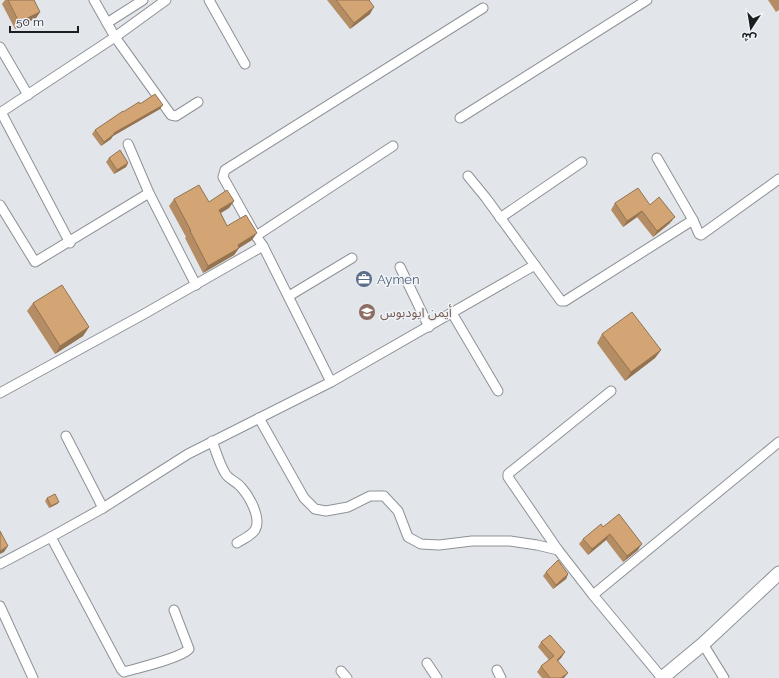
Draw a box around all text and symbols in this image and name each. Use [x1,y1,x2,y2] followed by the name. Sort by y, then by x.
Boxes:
[10,8,78,34] scale bar
[731,8,771,48] north arrow
[16,15,44,29] text: 50 m
[740,29,758,45] text: ش
[354,269,374,289] office icon: Aymen
[377,272,420,287] place label: Aymen
[357,302,377,322] school or university icon: أيمن ايودبوس
[380,304,452,321] place label: أيمن ايودبوس

